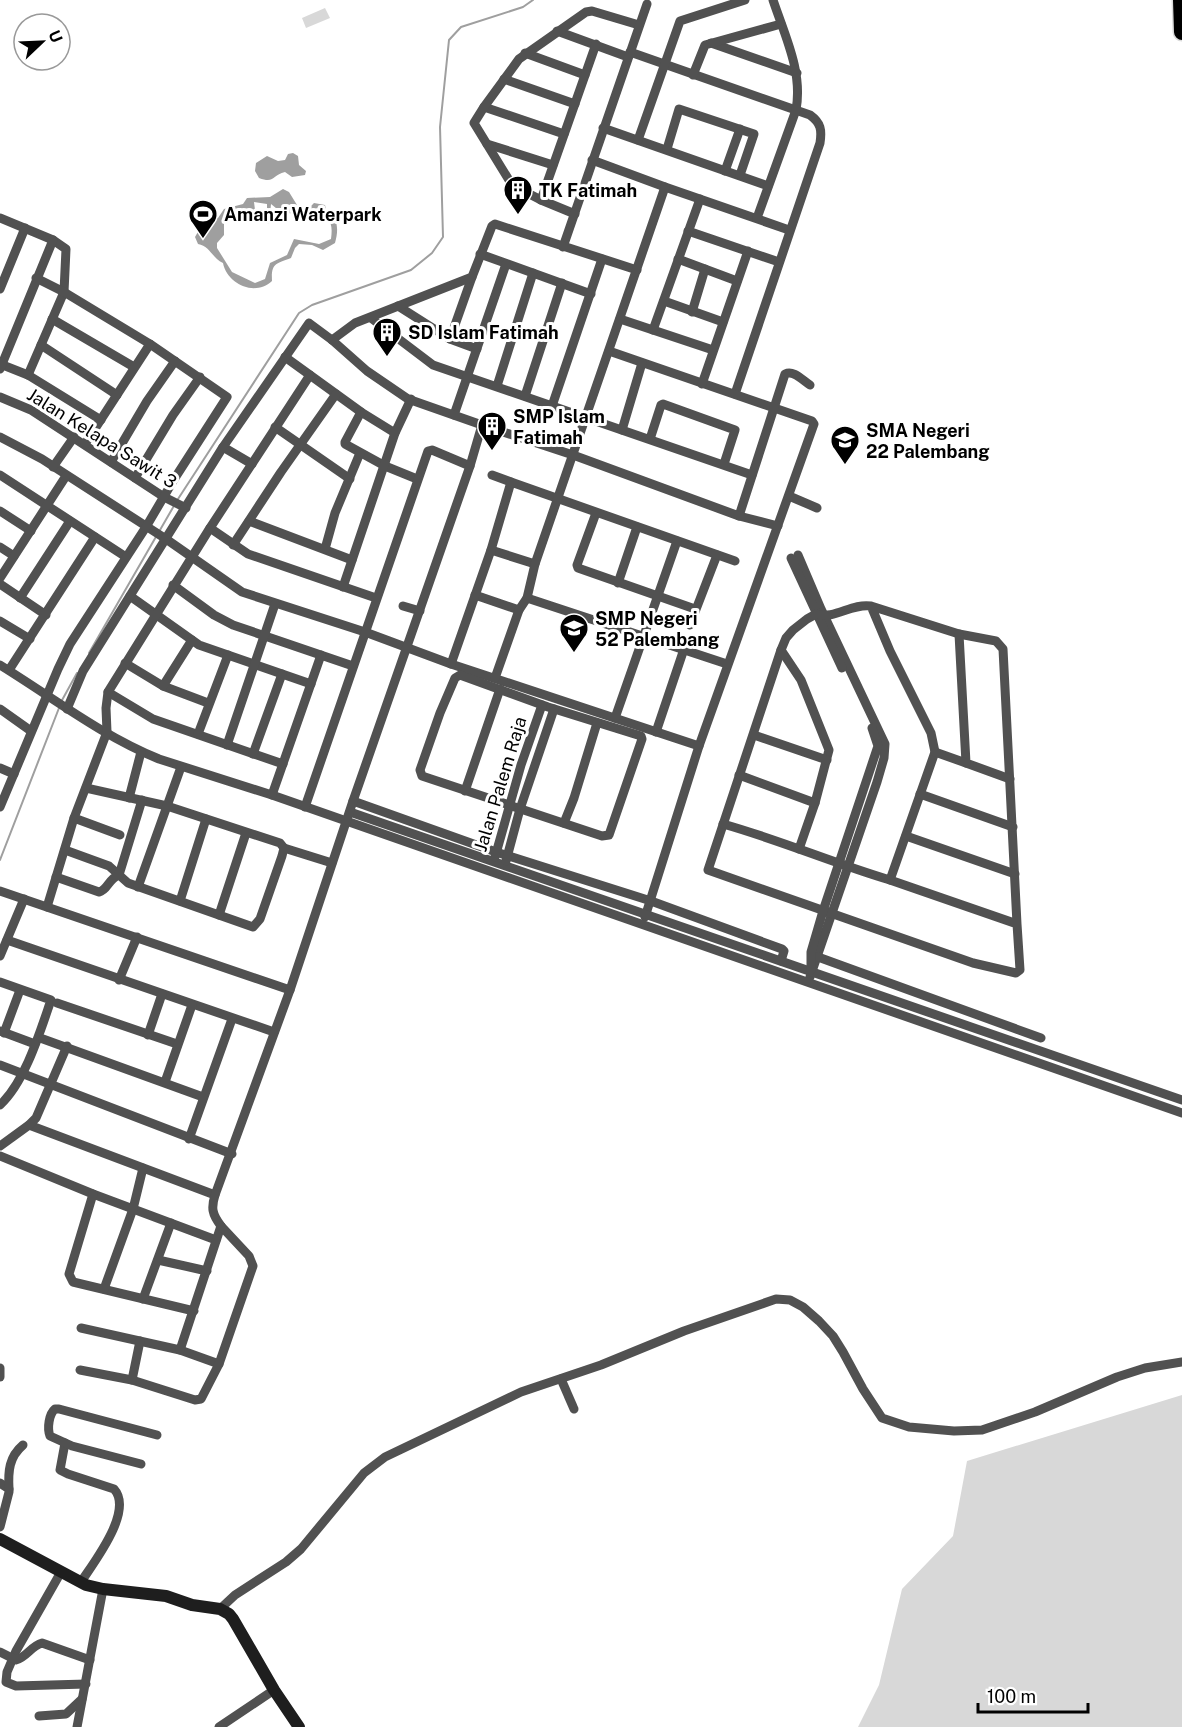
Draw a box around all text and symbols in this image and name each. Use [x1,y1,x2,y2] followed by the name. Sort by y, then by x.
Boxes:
[12,12,72,72] north arrow
[44,27,66,45] text: U
[502,174,534,216] building icon: TK Fatimah
[539,180,637,201] place label: TK Fatimah
[187,198,219,240] sports icon: Amanzi Waterpark
[224,204,382,225] place label: Amanzi Waterpark
[371,316,403,358] building icon: SD Islam Fatimah
[408,322,559,343] place label: SD Islam Fatimah
[23,383,181,493] street label: Jalan Kelapa Sawit 3
[513,406,605,448] place label: SMP Islam Fatimah
[476,410,508,452] building icon: SMP Islam Fatimah
[866,420,990,462] place label: SMA Negeri 22 Palembang
[829,424,861,466] school or university icon: SMA Negeri 22 Palembang
[595,608,719,650] place label: SMP Negeri 52 Palembang
[558,612,590,654] school or university icon: SMP Negeri 52 Palembang
[469,714,531,854] street label: Jalan Palem Raja
[978,1676,1088,1714] scale bar
[987,1686,1036,1707] text: 100 m

